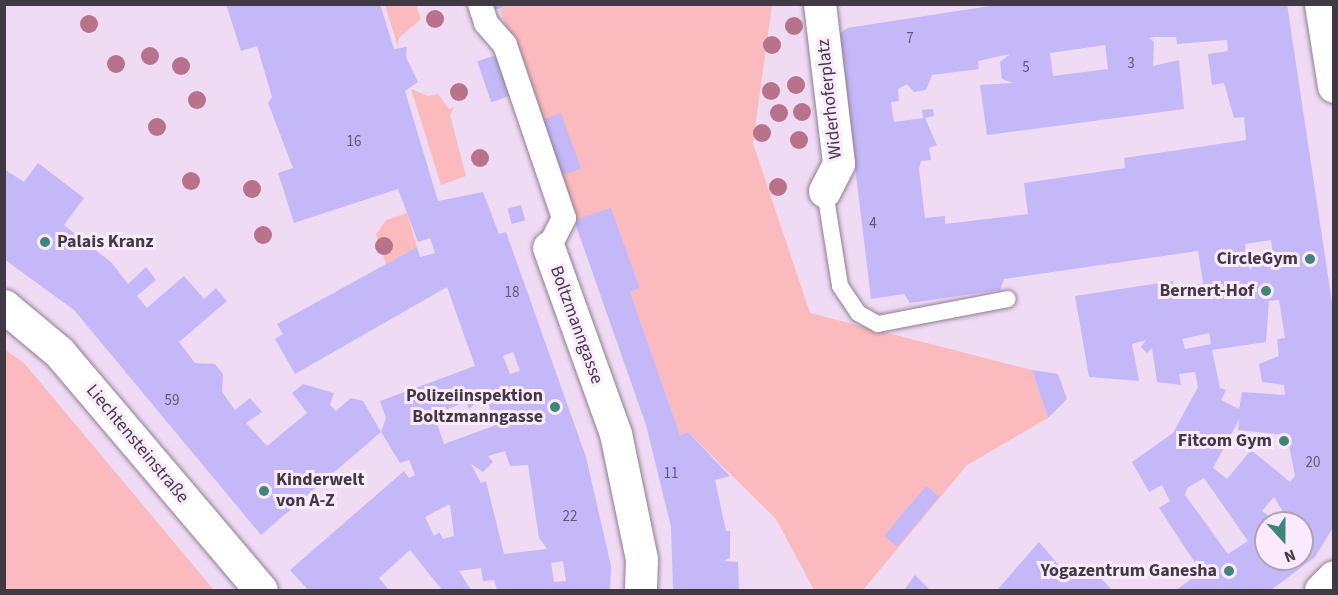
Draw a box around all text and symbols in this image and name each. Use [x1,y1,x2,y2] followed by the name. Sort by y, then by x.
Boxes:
[906,30,914,48] house number: 7
[813,38,847,160] street label: Widerhoferplatz
[1127,55,1135,73] house number: 3
[1022,59,1030,77] house number: 5
[347,133,361,151] house number: 16
[869,215,877,233] house number: 4
[57,231,154,253] place label: Palais Kranz
[38,235,52,249] marker: Palais Kranz
[1216,248,1298,270] place label: CircleGym
[1303,252,1317,266] marker: CircleGym
[545,263,607,387] street label: Boltzmanngasse
[1159,280,1254,302] place label: Bernert-Hof
[505,284,519,302] house number: 18
[1259,284,1273,298] marker: Bernert-Hof
[81,380,193,508] street label: Liechtensteinstraße
[406,386,543,428] place label: Polizeiinspektion Boltzmanngasse
[165,392,179,410] house number: 59
[548,400,562,414] marker: Polizeiinspektion Boltzmanngasse
[1178,430,1272,452] place label: Fitcom Gym
[1277,434,1291,448] marker: Fitcom Gym
[1306,454,1320,472] house number: 20
[664,465,678,483] house number: 11
[276,470,364,512] place label: Kinderwelt von A-Z
[257,484,271,498] marker: Kinderwelt von A-Z
[563,508,577,526] house number: 22
[1254,511,1314,571] north arrow
[1281,544,1299,568] text: N
[1040,560,1217,582] place label: Yogazentrum Ganesha
[1222,564,1236,578] marker: Yogazentrum Ganesha

